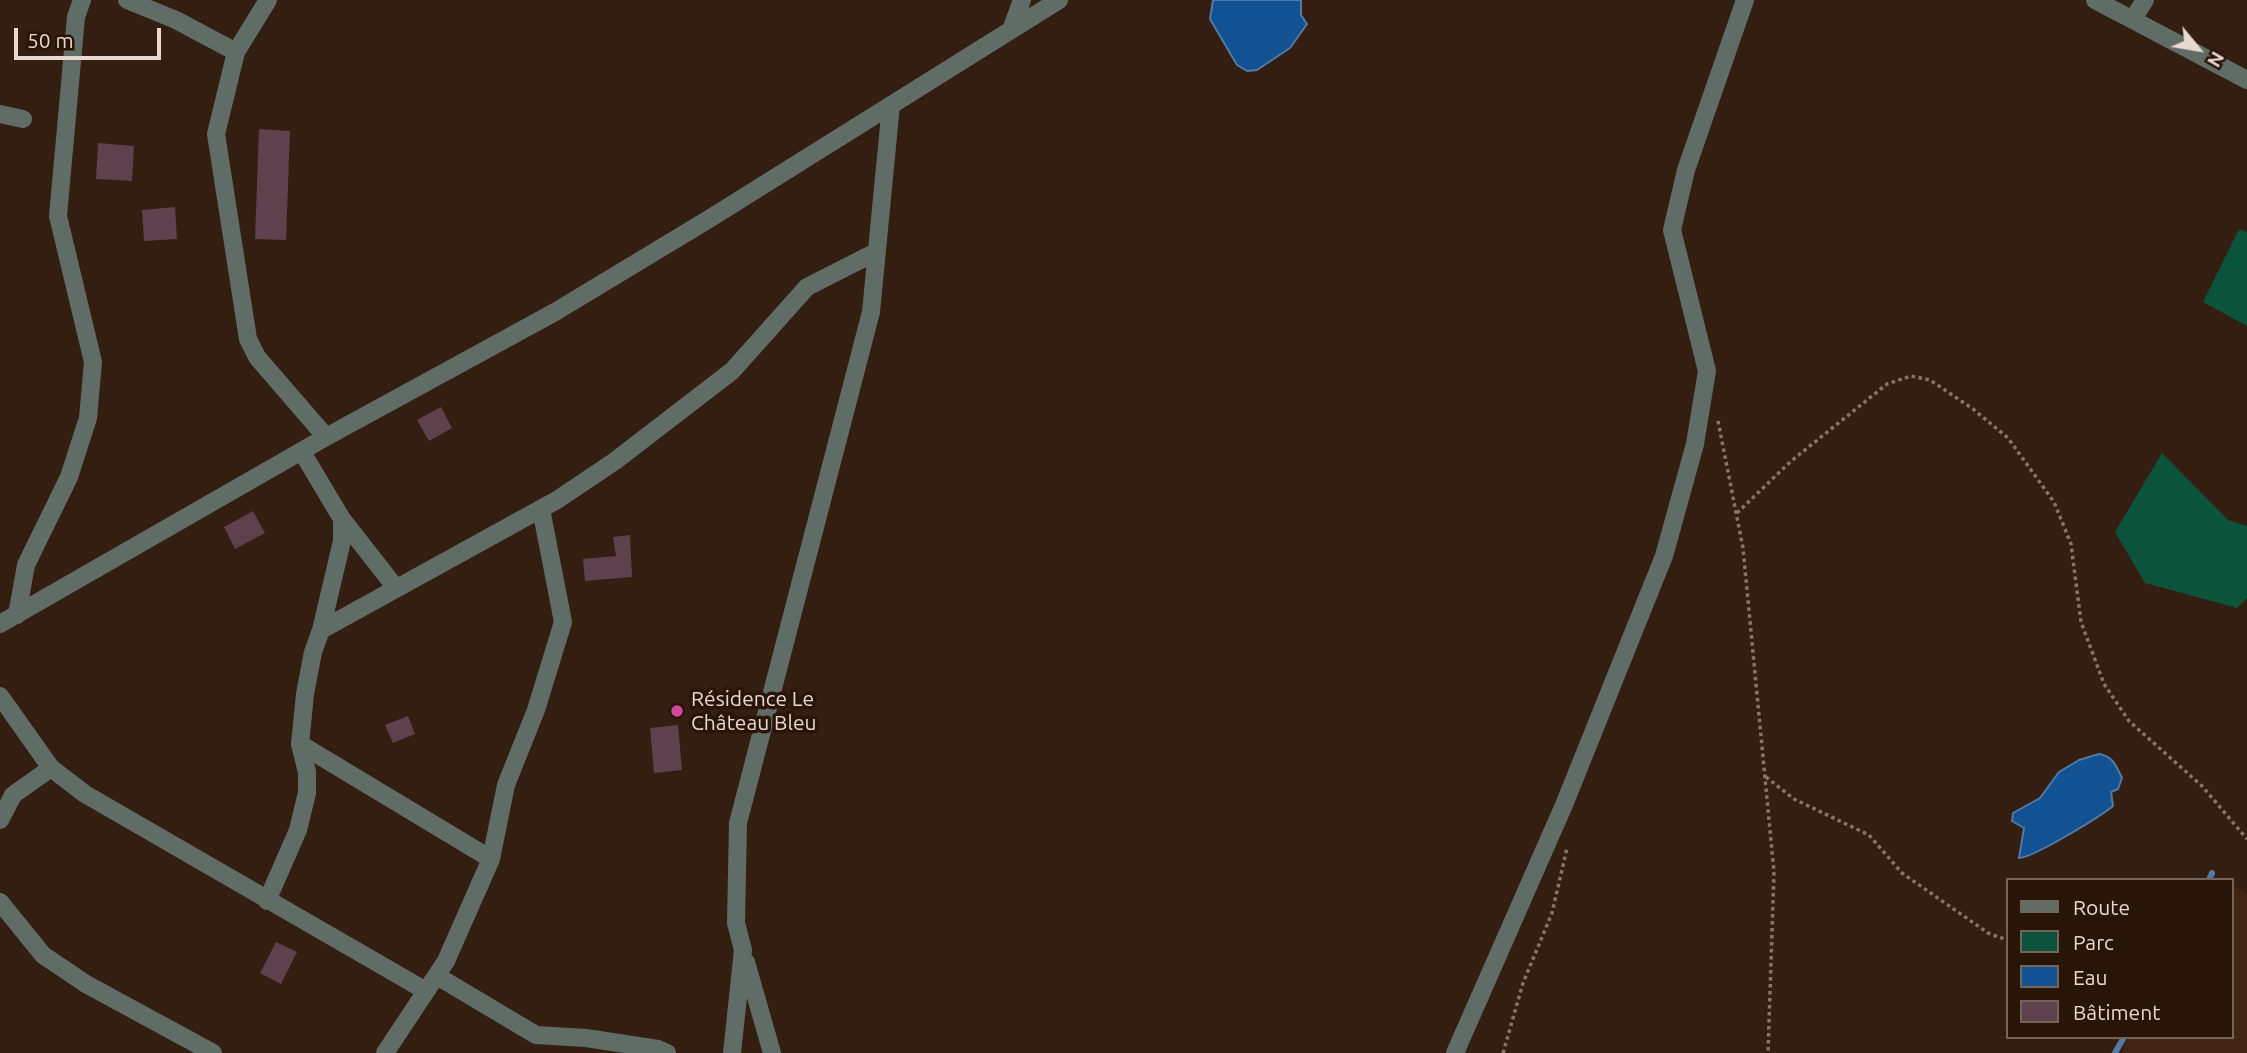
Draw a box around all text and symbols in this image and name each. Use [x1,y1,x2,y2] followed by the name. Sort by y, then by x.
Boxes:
[18,14,164,58] scale bar
[2163,14,2233,84] north arrow
[27,28,74,52] text: 50 m
[2203,48,2229,71] text: N
[691,686,816,736] place label: Résidence Le Château Bleu
[669,703,685,719] marker: Résidence Le Château Bleu
[2006,878,2233,1039] legend
[2073,895,2130,919] text: Route
[2073,930,2114,954] text: Parc
[2073,965,2108,989] text: Eau
[2073,1000,2160,1024] text: Bâtiment

